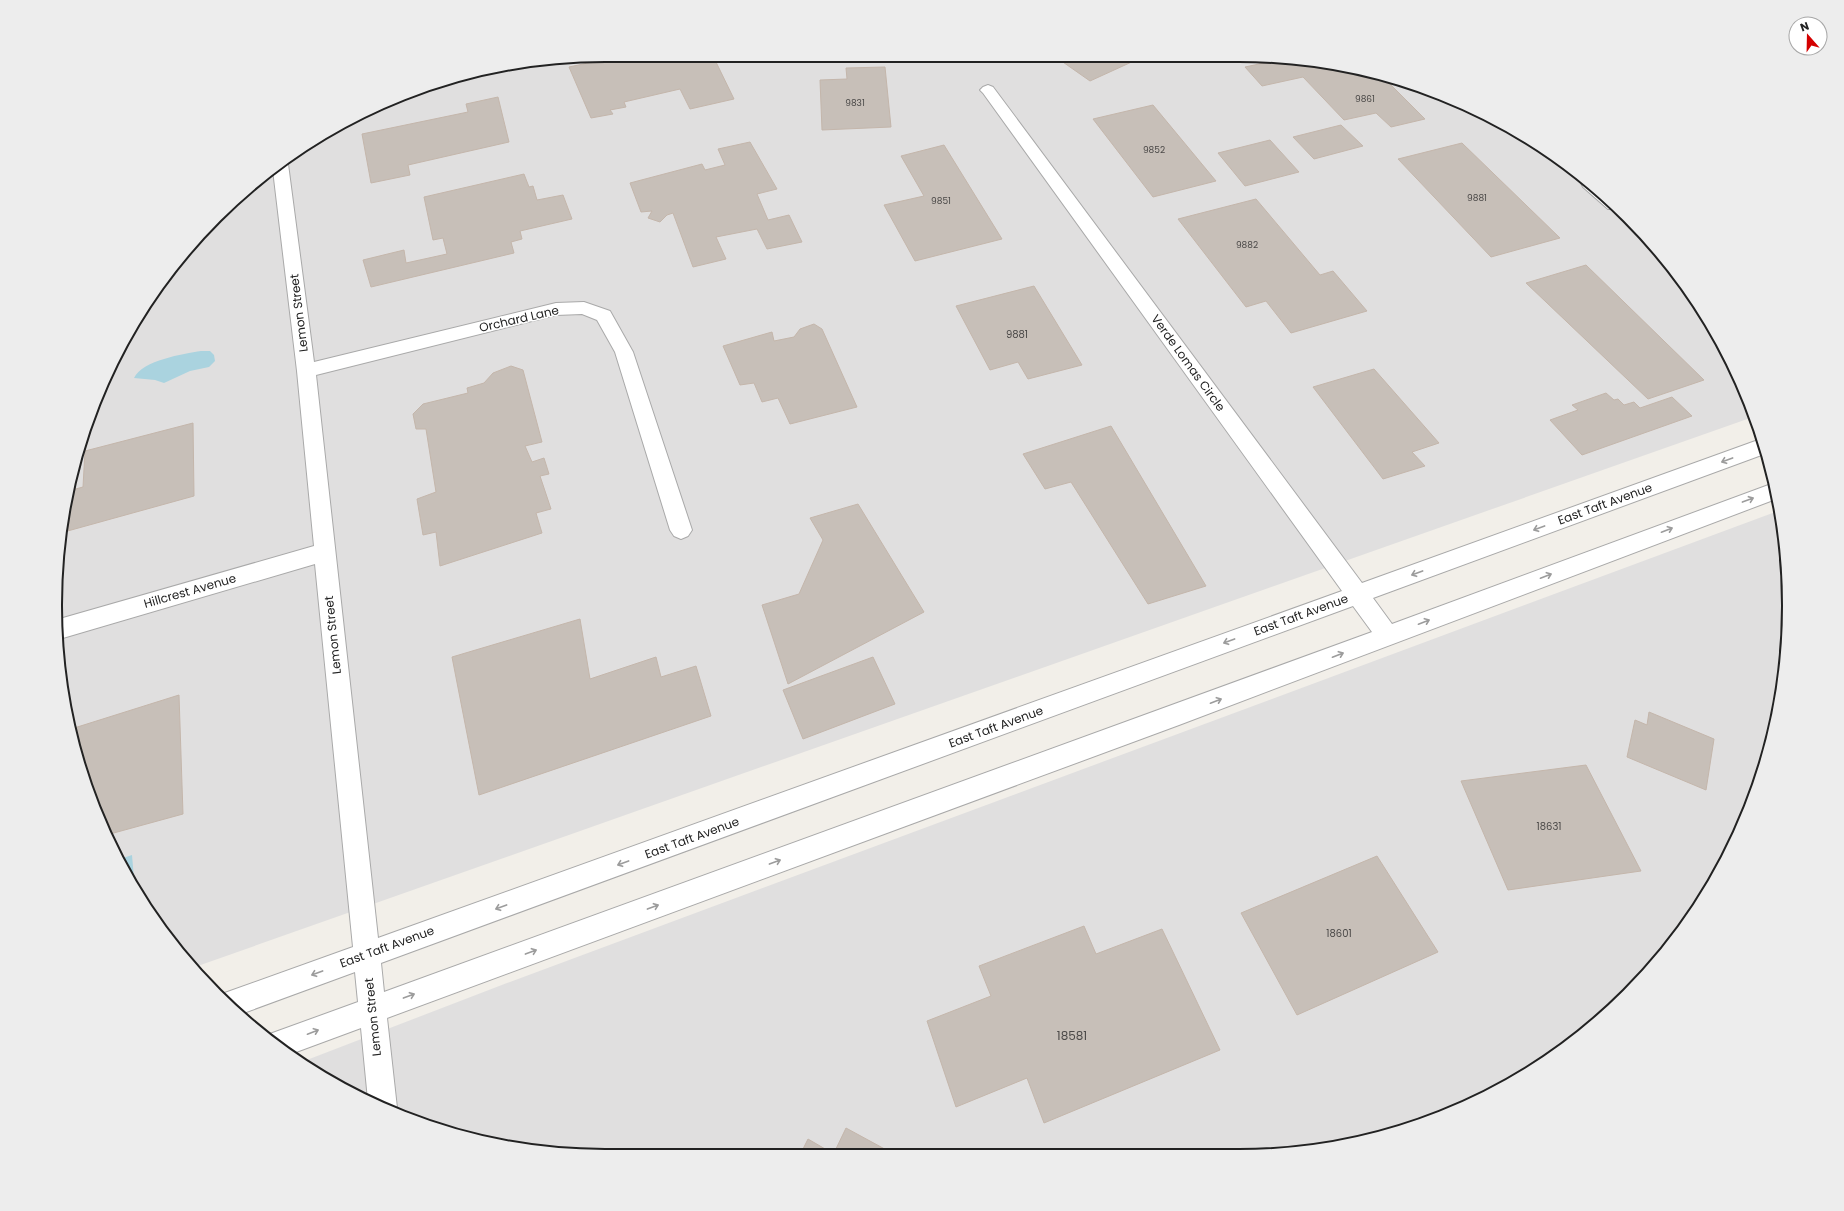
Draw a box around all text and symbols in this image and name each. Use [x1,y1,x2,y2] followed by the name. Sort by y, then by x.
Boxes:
[1788,16,1828,56] north arrow
[1798,18,1811,36] text: N
[1355,93,1375,105] house number: 9861
[845,97,865,109] house number: 9831
[1143,144,1165,156] house number: 9852
[1467,192,1487,204] house number: 9881
[931,195,951,207] house number: 9851
[1236,239,1258,251] house number: 9882
[285,273,312,353] street label: Lemon Street
[477,301,560,336] street label: Orchard Lane
[1147,311,1229,415] street label: Verde Lomas Circle
[1006,327,1028,342] house number: 9881
[1722,456,1734,464] one-way arrow
[1555,479,1654,528] street label: East Taft Avenue
[1741,496,1753,504] one-way arrow
[1534,525,1546,533] one-way arrow
[1661,526,1673,534] one-way arrow
[142,569,238,612] street label: Hillcrest Avenue
[1412,569,1424,577] one-way arrow
[1539,572,1551,580] one-way arrow
[1251,590,1350,639] street label: East Taft Avenue
[320,595,345,675] street label: Lemon Street
[1418,618,1430,626] one-way arrow
[1224,638,1236,646] one-way arrow
[1331,650,1343,658] one-way arrow
[1209,696,1221,704] one-way arrow
[946,702,1045,751] street label: East Taft Avenue
[642,813,741,862] street label: East Taft Avenue
[1537,819,1561,834] house number: 18631
[769,858,781,866] one-way arrow
[617,859,629,867] one-way arrow
[495,903,507,911] one-way arrow
[647,903,660,910] one-way arrow
[337,922,436,971] street label: East Taft Avenue
[1326,926,1352,941] house number: 18601
[525,947,537,955] one-way arrow
[312,969,324,977] one-way arrow
[360,977,385,1057] street label: Lemon Street
[403,992,415,1000] one-way arrow
[307,1027,319,1035] one-way arrow
[1057,1027,1087,1044] house number: 18581

